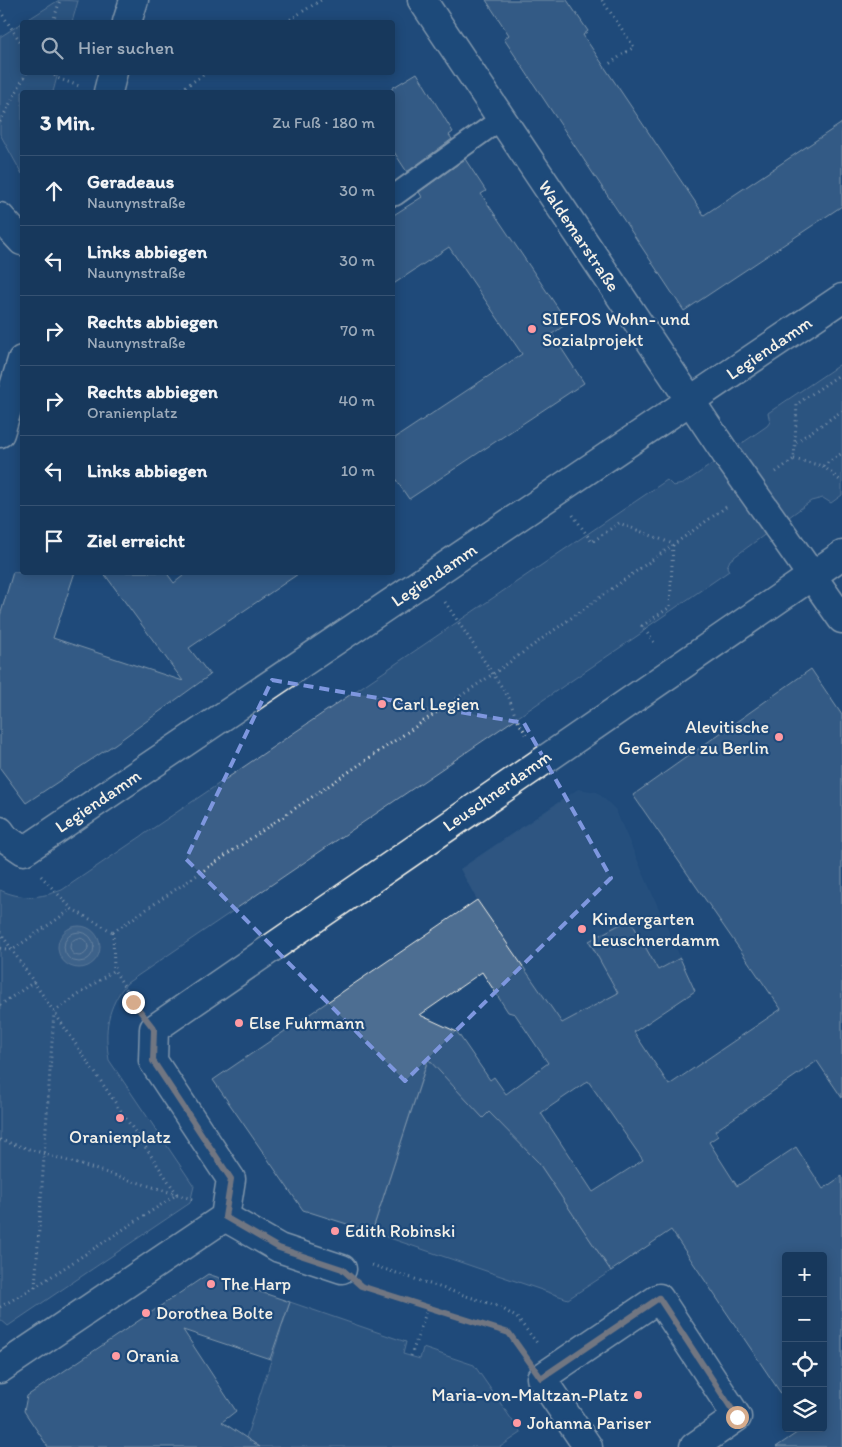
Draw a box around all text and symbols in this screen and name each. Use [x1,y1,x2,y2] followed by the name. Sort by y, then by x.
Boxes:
[20,20,395,75] search box
[38,34,66,62] icon: search
[78,36,174,59] text: Hier suchen
[40,110,95,135] text: 3 Min.
[272,113,375,132] text: Zu Fuß · 180 m
[87,170,174,193] text: Geradeaus
[534,176,624,296] street label: Waldemarstraße
[40,177,68,205] icon: ahead
[339,181,375,200] text: 30 m
[87,193,186,212] text: Naunynstraße
[87,240,207,263] text: Links abbiegen
[40,247,68,275] icon: left
[339,251,375,270] text: 30 m
[87,263,186,282] text: Naunynstraße
[542,308,690,351] place label: SIEFOS Wohn- und Sozialprojekt
[87,310,218,333] text: Rechts abbiegen
[722,311,816,385] street label: Legiendamm
[40,317,68,345] icon: right
[340,321,375,340] text: 70 m
[526,323,538,335] marker: SIEFOS Wohn- und Sozialprojekt
[87,333,186,352] text: Naunynstraße
[87,380,218,403] text: Rechts abbiegen
[40,387,68,415] icon: right
[338,391,375,410] text: 40 m
[87,403,177,422] text: Oranienplatz
[40,457,68,485] icon: left
[87,459,207,482] text: Links abbiegen
[341,461,375,480] text: 10 m
[40,527,68,555] icon: arrive
[87,529,185,552] text: Ziel erreicht
[387,538,481,612] street label: Legiendamm
[392,693,479,715] place label: Carl Legien
[376,698,388,710] marker: Carl Legien
[619,716,769,759] place label: Alevitische Gemeinde zu Berlin
[773,731,785,743] marker: Alevitische Gemeinde zu Berlin
[438,745,556,837] street label: Leuschnerdamm
[51,764,145,838] street label: Legiendamm
[592,908,720,951] place label: Kindergarten Leuschnerdamm
[576,923,588,935] marker: Kindergarten Leuschnerdamm
[122,991,145,1014] route end
[249,1012,365,1034] place label: Else Fuhrmann
[233,1017,245,1029] marker: Else Fuhrmann
[114,1112,126,1124] marker: Oranienplatz
[69,1126,172,1148] place label: Oranienplatz
[345,1220,455,1242] place label: Edith Robinski
[329,1225,341,1237] marker: Edith Robinski
[782,1252,827,1432] map controls
[782,1252,827,1297] button: +
[221,1273,291,1295] place label: The Harp
[205,1278,217,1290] marker: The Harp
[782,1297,827,1342] button: −
[156,1302,273,1324] place label: Dorothea Bolte
[140,1307,152,1319] marker: Dorothea Bolte
[782,1342,827,1387] button: locate
[126,1345,180,1367] place label: Orania
[110,1350,122,1362] marker: Orania
[431,1384,629,1406] place label: Maria-von-Maltzan-Platz
[782,1387,827,1432] button: layers
[632,1389,644,1401] marker: Maria-von-Maltzan-Platz
[726,1406,749,1429] route start
[527,1412,652,1434] place label: Johanna Pariser
[511,1417,523,1429] marker: Johanna Pariser

